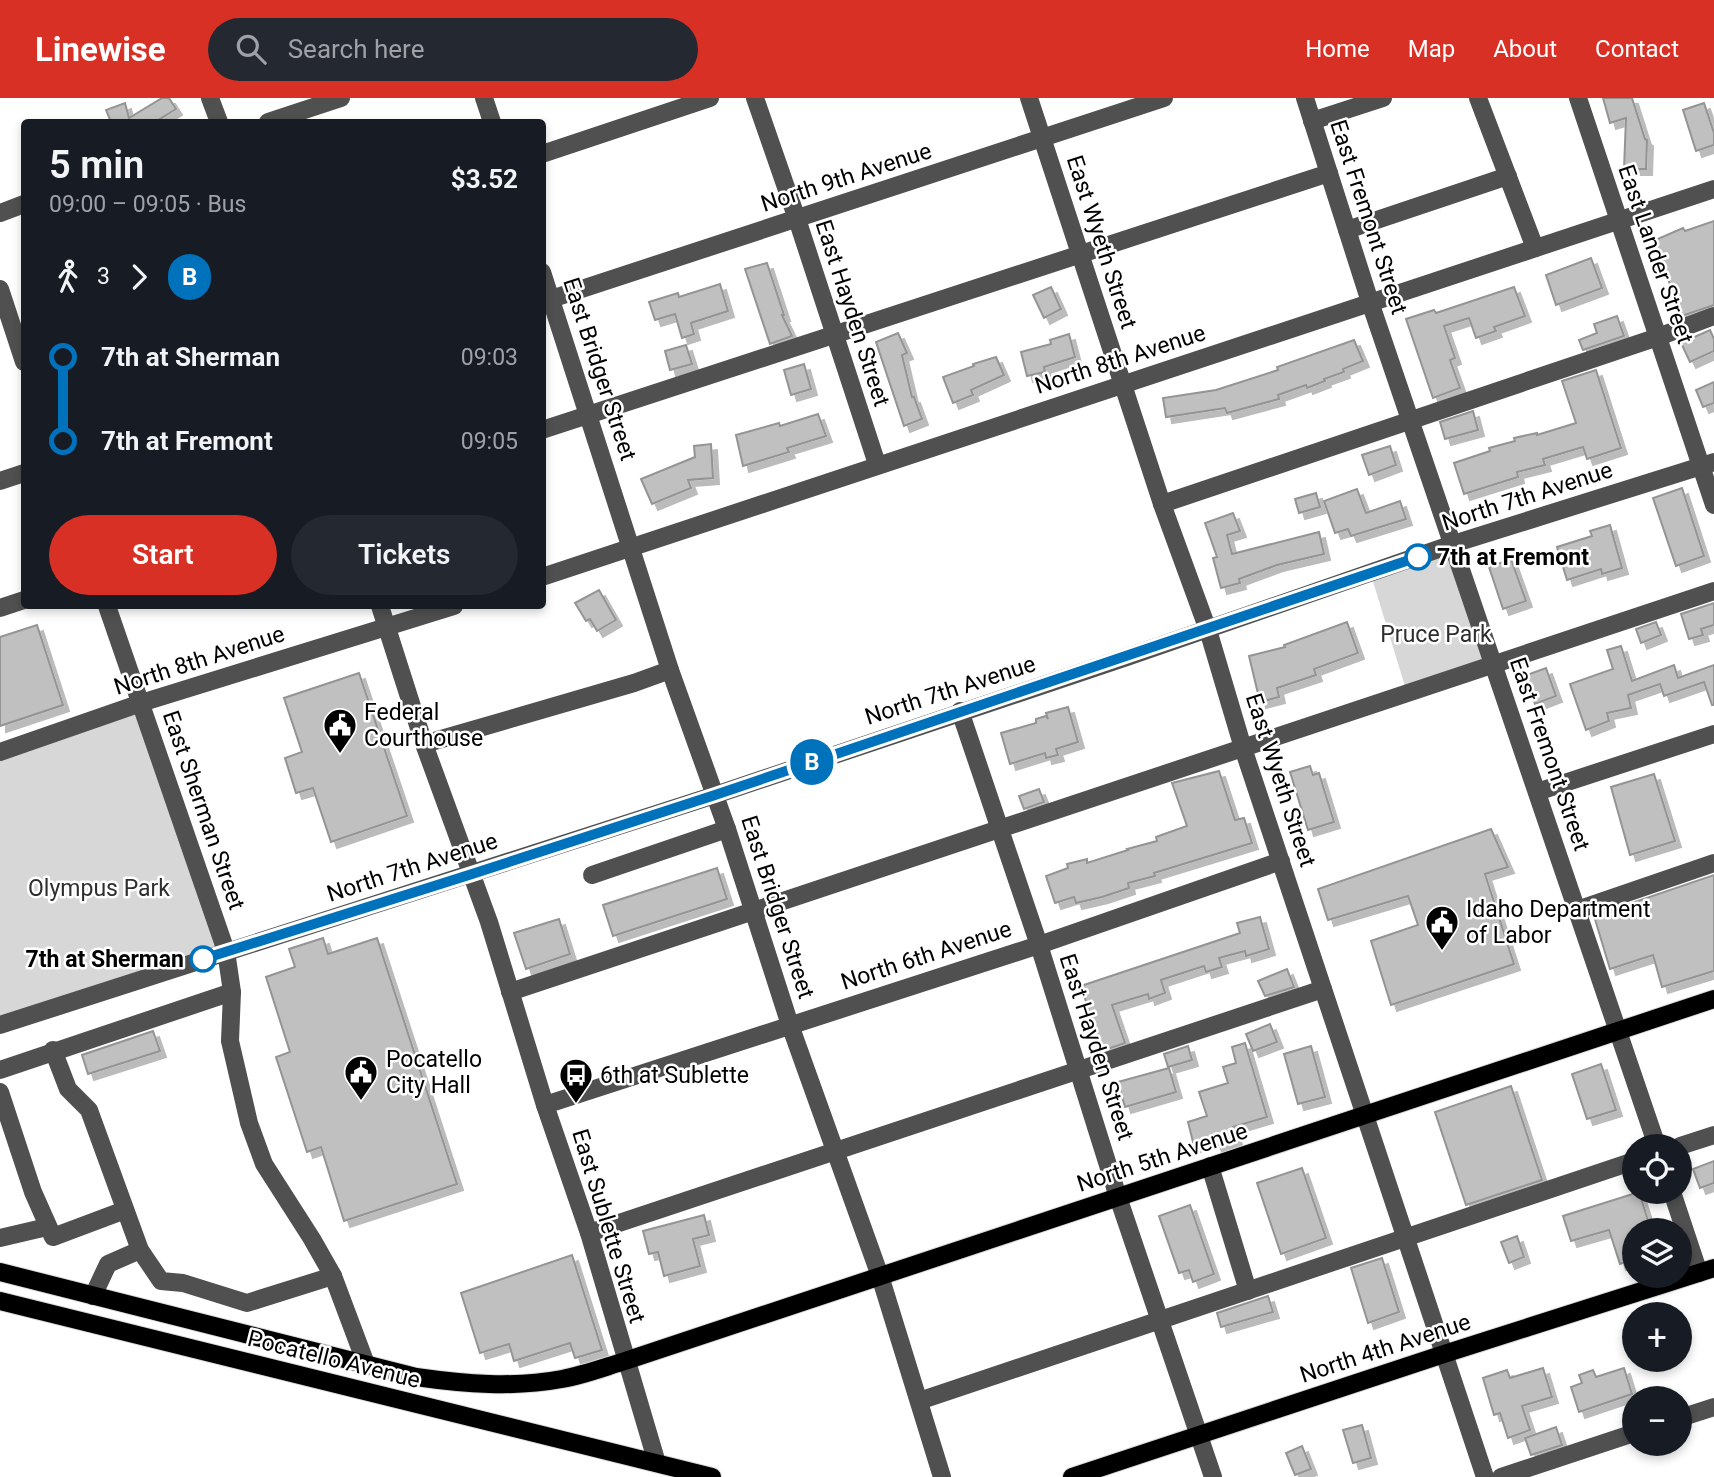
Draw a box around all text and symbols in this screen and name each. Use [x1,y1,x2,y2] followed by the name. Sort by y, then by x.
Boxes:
[208,18,698,81] search box
[35,30,166,69] text: Linewise
[232,30,270,68] icon: search
[288,34,424,64] text: Search here
[1305,35,1370,63] text: Home
[1408,35,1455,63] text: Map
[1493,35,1557,63] text: About
[1595,35,1679,63] text: Contact
[1324,117,1413,318] street label: East Fremont Street
[757,137,935,218] street label: North 9th Avenue
[49,143,144,187] text: 5 min
[1061,152,1142,332] street label: East Wyeth Street
[1612,161,1699,347] street label: East Lander Street
[451,164,518,194] text: $3.52
[49,191,246,218] text: 09:00 – 09:05 · Bus
[810,217,895,410] street label: East Hayden Street
[49,258,87,296] icon: walk
[120,258,158,296] icon: forward
[97,263,110,290] text: 3
[182,263,197,291] text: B
[557,274,642,464] street label: East Bridger Street
[1031,319,1209,400] street label: North 8th Avenue
[101,342,280,372] text: 7th at Sherman
[461,344,518,371] text: 09:03
[101,426,273,456] text: 7th at Fremont
[461,428,518,455] text: 09:05
[1438,456,1616,537] street label: North 7th Avenue
[49,515,277,595] button: Start
[291,515,518,595] button: Tickets
[1405,544,1431,570] marker: 7th at Fremont
[1437,544,1589,571] place label: 7th at Fremont
[110,620,288,701] street label: North 8th Avenue
[1380,621,1492,648] park label: Pruce Park
[861,650,1039,731] street label: North 7th Avenue
[1504,654,1595,854] street label: East Fremont Street
[1240,690,1321,870] street label: East Wyeth Street
[364,699,483,752] place label: Federal Courthouse
[321,706,359,755] public building icon: Federal Courthouse
[157,707,250,913] street label: East Sherman Street
[789,739,835,785] line badge: B
[804,748,820,776] text: B
[735,812,820,1002] street label: East Bridger Street
[323,827,501,908] street label: North 7th Avenue
[28,875,170,902] park label: Olympus Park
[1466,896,1650,949] place label: Idaho Department of Labor
[1423,903,1461,952] public building icon: Idaho Department of Labor
[837,915,1015,996] street label: North 6th Avenue
[26,946,184,973] place label: 7th at Sherman
[190,946,216,972] marker: 7th at Sherman
[1054,951,1139,1144] street label: East Hayden Street
[386,1046,482,1099] place label: Pocatello City Hall
[342,1053,380,1102] public building icon: Pocatello City Hall
[557,1056,595,1105] bus stop icon: 6th at Sublette
[600,1062,749,1089] place label: 6th at Sublette
[1073,1117,1251,1198] street label: North 5th Avenue
[566,1126,651,1326] street label: East Sublette Street
[1622,1134,1692,1456] map controls
[1622,1134,1692,1204] button: locate
[1622,1218,1692,1288] button: layers
[1622,1302,1692,1372] button: +
[1296,1308,1474,1389] street label: North 4th Avenue
[245,1325,423,1394] street label: Pocatello Avenue
[1622,1386,1692,1456] button: −

